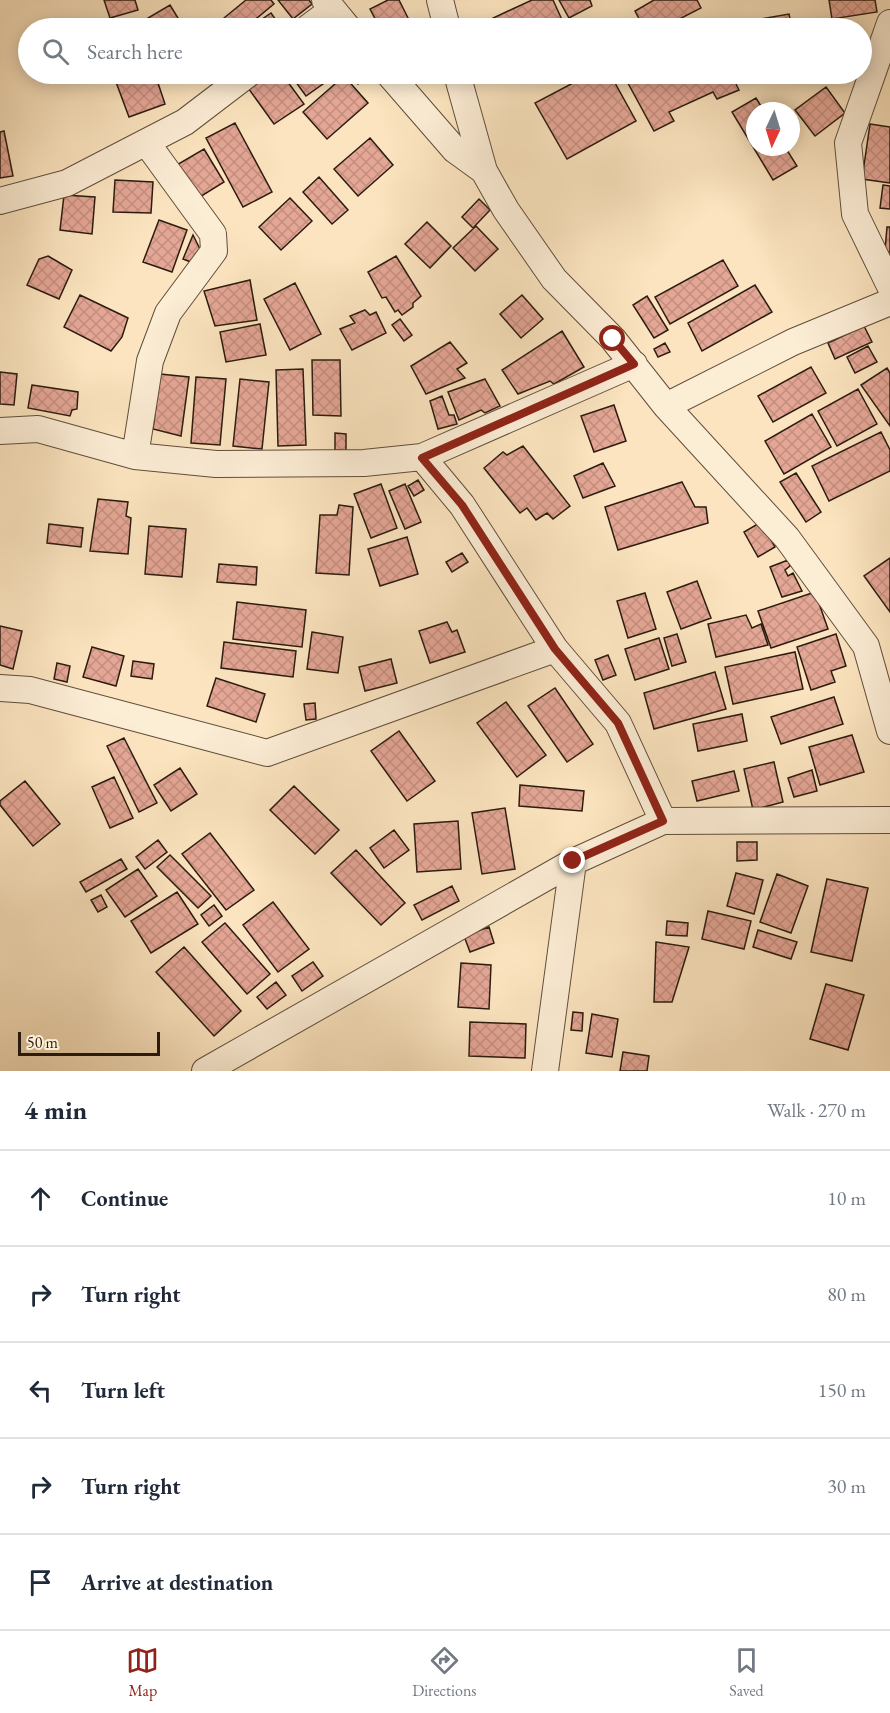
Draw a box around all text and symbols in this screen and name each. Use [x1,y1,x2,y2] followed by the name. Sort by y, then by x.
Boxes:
[18,18,872,84] search box
[39,35,72,68] icon: search
[87,37,182,66] text: Search here
[746,102,800,156] north arrow
[599,325,625,351] route start
[559,847,585,873] route end
[18,1029,160,1056] scale bar
[27,1032,58,1053] text: 50 m
[24,1093,87,1127] text: 4 min
[767,1097,866,1123] text: Walk · 270 m
[24,1182,57,1215] icon: ahead
[81,1184,168,1213] text: Continue
[827,1185,866,1211] text: 10 m
[24,1278,57,1311] icon: right
[81,1280,180,1309] text: Turn right
[827,1281,866,1307] text: 80 m
[24,1374,57,1407] icon: left
[81,1376,165,1405] text: Turn left
[818,1377,866,1403] text: 150 m
[24,1470,57,1503] icon: right
[81,1472,180,1501] text: Turn right
[827,1473,866,1499] text: 30 m
[24,1566,57,1599] icon: arrive
[81,1568,273,1597] text: Arrive at destination
[126,1644,159,1701] tab: Map
[412,1644,477,1701] tab: Directions
[729,1644,764,1701] tab: Saved

